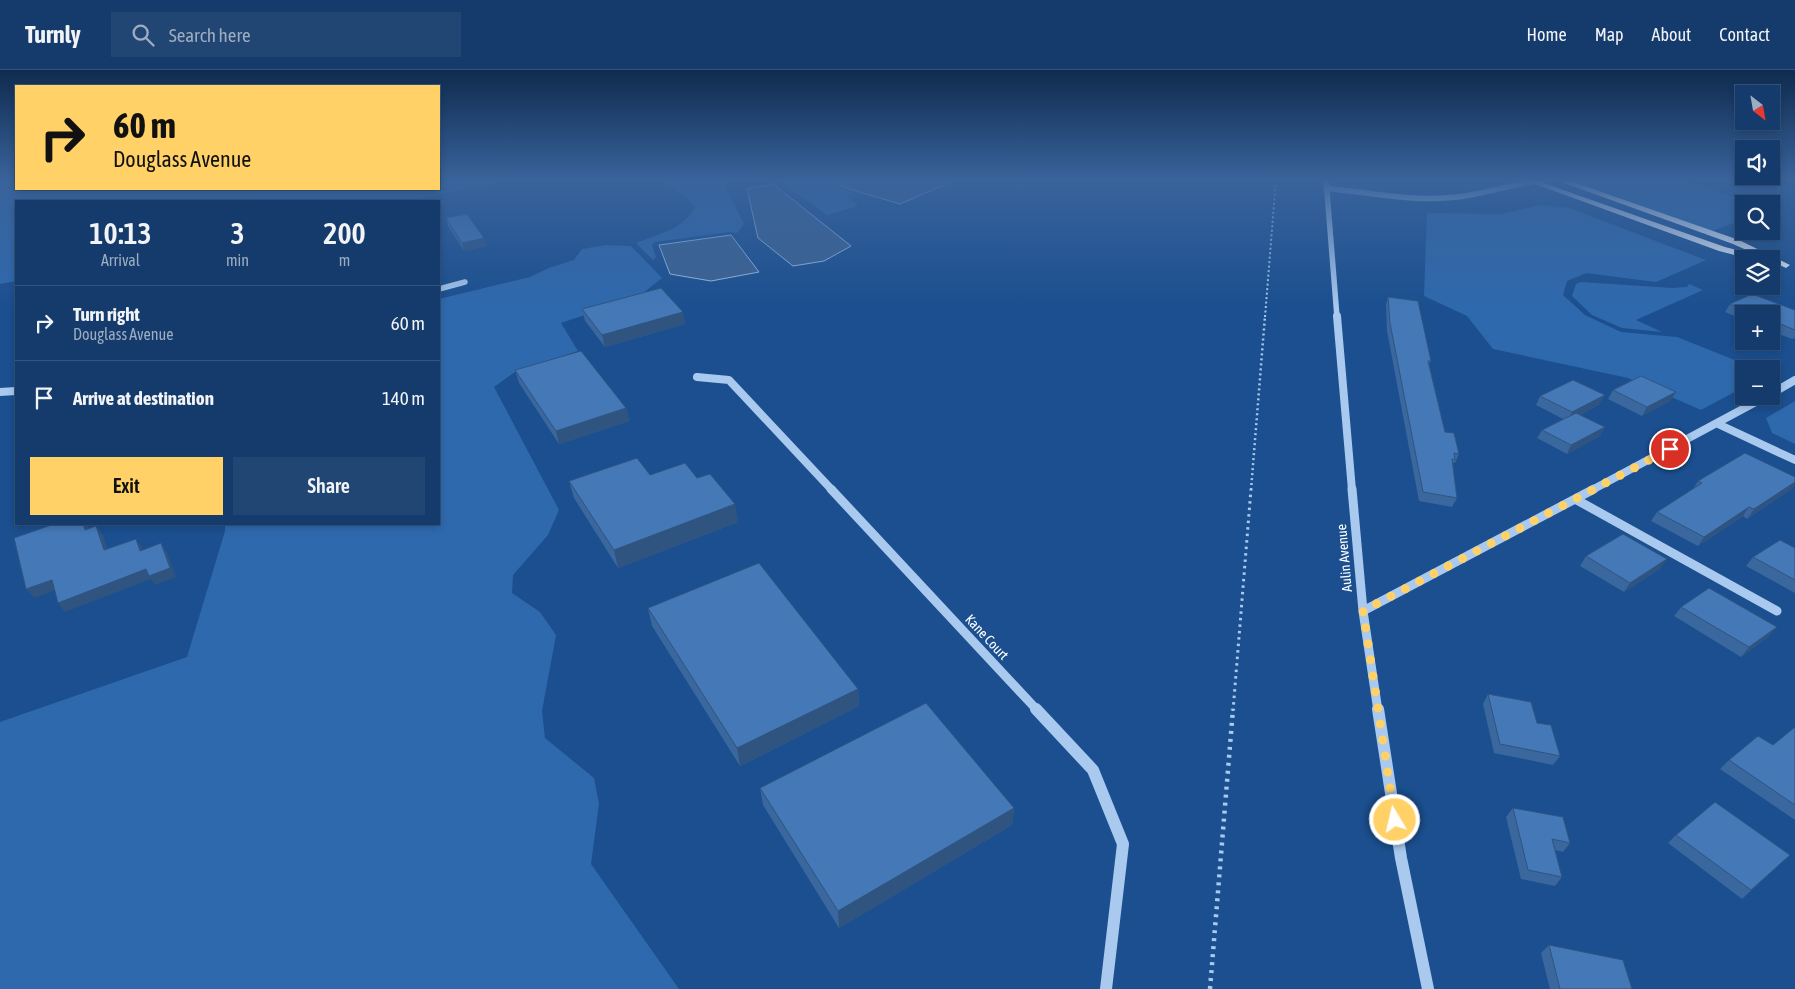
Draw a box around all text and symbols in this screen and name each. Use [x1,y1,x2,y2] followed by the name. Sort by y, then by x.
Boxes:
[111,12,461,57] search box
[25,21,81,48] text: Turnly
[129,21,157,49] icon: search
[169,24,251,46] text: Search here
[1527,24,1567,45] text: Home
[1595,24,1624,45] text: Map
[1652,24,1691,45] text: About
[1719,24,1770,45] text: Contact
[1735,85,1780,130] north arrow
[1735,85,1780,405] map controls
[30,105,95,170] icon: right
[113,105,176,145] text: 60 m
[1735,140,1780,185] button: sound
[113,146,251,172] text: Douglass Avenue
[1735,195,1780,240] button: search
[89,216,152,250] text: 10:13
[230,216,245,250] text: 3
[323,216,366,250] text: 200
[1735,250,1780,295] button: layers
[101,251,140,269] text: Arrival
[226,251,249,269] text: min
[339,251,350,269] text: m
[73,303,140,325] text: Turn right
[1735,305,1780,350] button: +
[30,309,58,337] icon: right
[391,312,425,334] text: 60 m
[73,325,174,343] text: Douglass Avenue
[1735,360,1780,405] button: −
[30,384,58,412] icon: arrive
[73,387,214,409] text: Arrive at destination
[382,387,425,409] text: 140 m
[1649,428,1691,470] pin
[1656,435,1684,463] icon: arrive
[30,457,223,515] button: Exit
[233,457,425,515] button: Share
[1333,523,1355,593] street label: Aulin Avenue
[962,611,1012,663] street label: Kane Court
[1368,793,1420,845] position arrow

